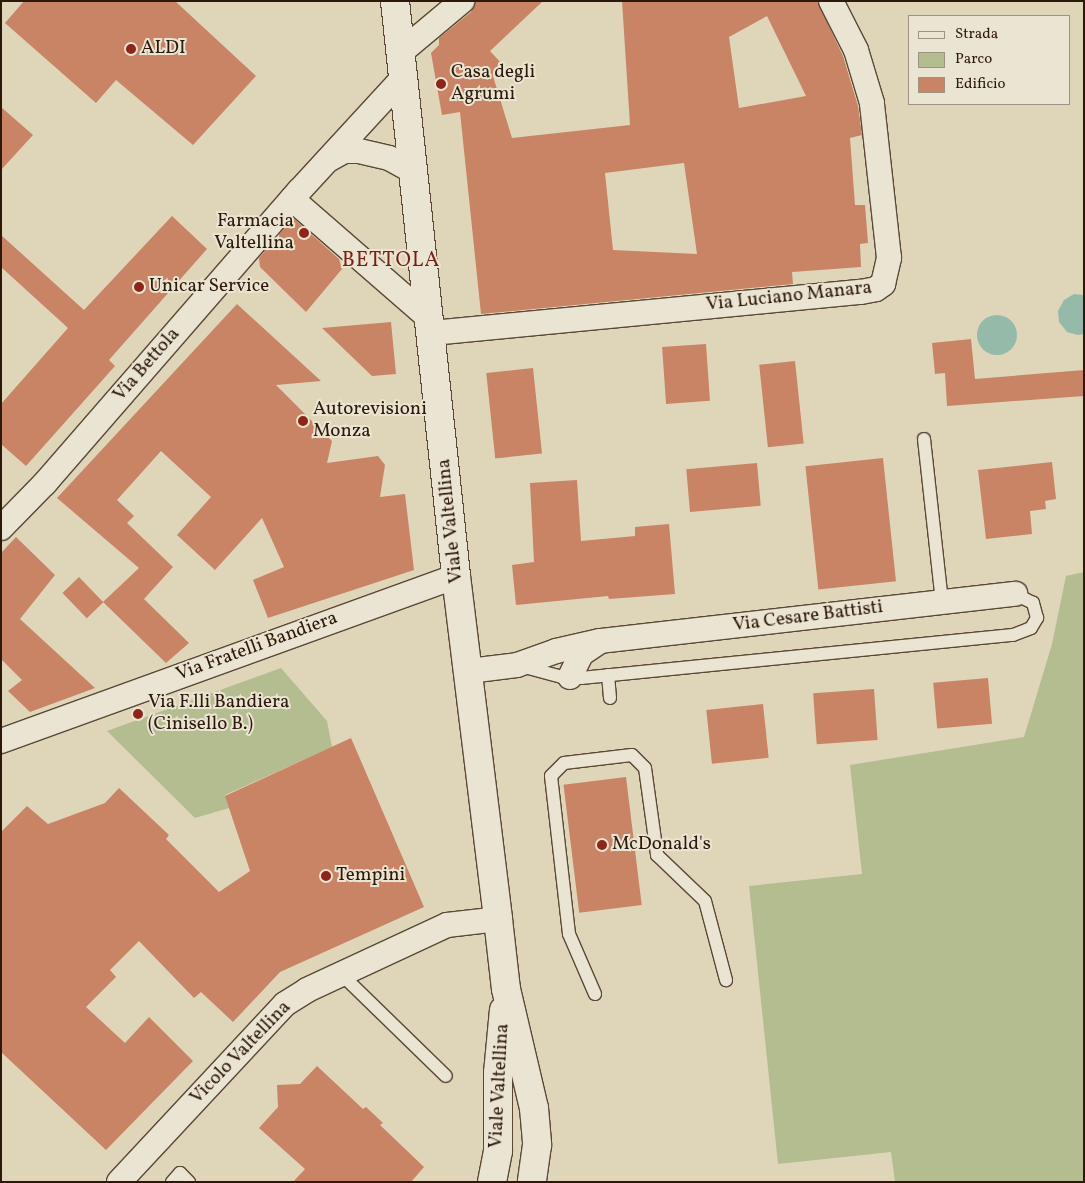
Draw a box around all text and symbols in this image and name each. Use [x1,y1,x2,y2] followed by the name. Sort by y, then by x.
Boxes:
[908,15,1070,105] legend
[955,24,998,45] text: Strada
[141,38,186,60] place label: ALDI
[125,43,137,55] marker: ALDI
[955,49,992,70] text: Parco
[451,62,535,106] place label: Casa degli Agrumi
[955,74,1006,95] text: Edificio
[435,78,447,90] marker: Casa degli Agrumi
[214,211,294,255] place label: Farmacia Valtellina
[298,227,310,239] marker: Farmacia Valtellina
[341,248,441,274] district label: BETTOLA
[149,276,269,298] place label: Unicar Service
[705,277,873,317] street label: Via Luciano Manara
[133,281,145,293] marker: Unicar Service
[109,324,185,406] street label: Via Bettola
[313,399,427,443] place label: Autorevisioni Monza
[297,415,309,427] marker: Autorevisioni Monza
[433,457,469,585] street label: Viale Valtellina
[732,596,884,638] street label: Via Cesare Battisti
[173,607,341,687] street label: Via Fratelli Bandiera
[148,692,289,736] place label: Via F.lli Bandiera (Cinisello B.)
[132,708,144,720] marker: Via F.lli Bandiera (Cinisello B.)
[612,834,711,856] place label: McDonald's
[596,839,608,851] marker: McDonald's
[336,865,405,887] place label: Tempini
[320,870,332,882] marker: Tempini
[186,996,296,1110] street label: Vicolo Valtellina
[485,1023,515,1149] street label: Viale Valtellina

